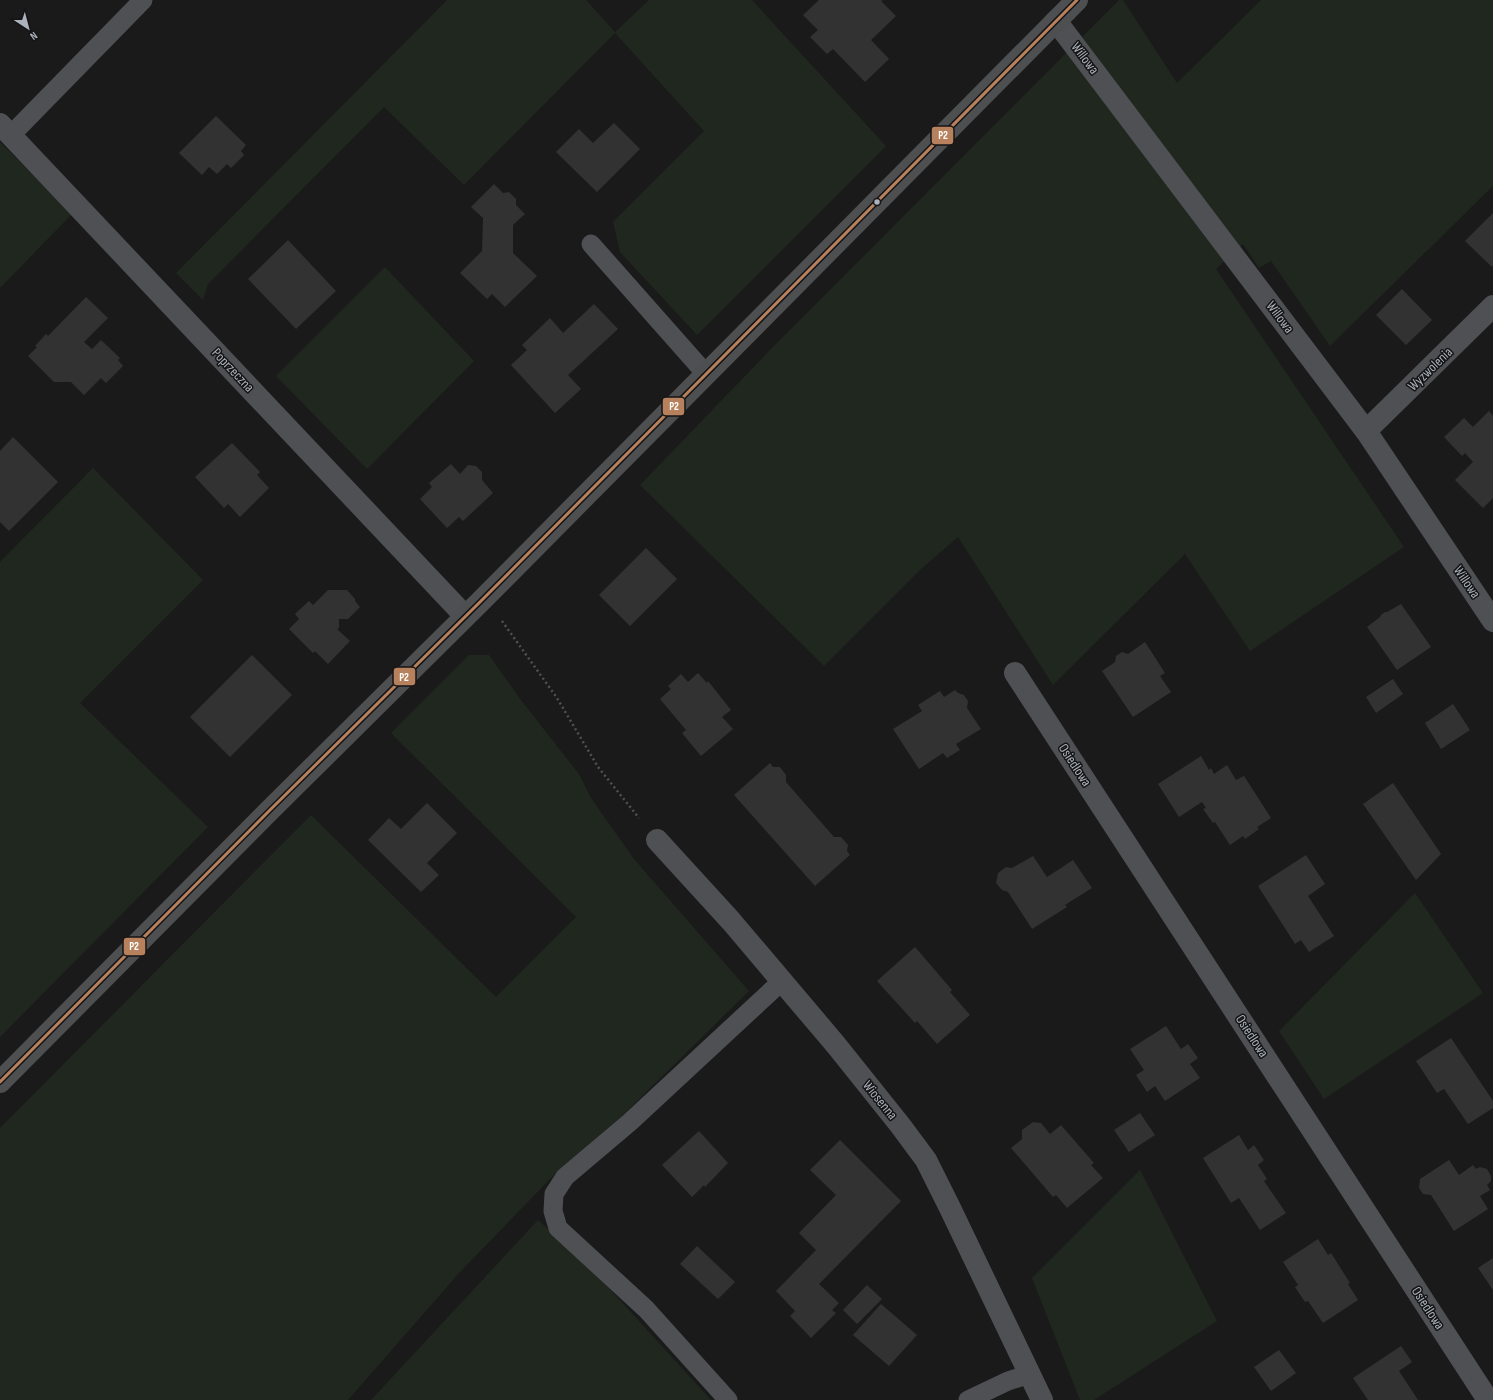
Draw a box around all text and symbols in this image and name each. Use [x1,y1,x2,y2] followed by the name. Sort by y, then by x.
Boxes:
[8,8,48,48] north arrow
[27,29,40,43] text: N
[1067,39,1103,77] street label: Willowa
[931,126,954,145] line badge: P2
[938,129,948,142] text: P2
[872,197,882,207] unlabelled marker
[1262,298,1298,336] street label: Willowa
[208,344,258,396] street label: Poprzeczna
[1404,344,1456,394] street label: Wyzwolenia
[662,397,685,416] line badge: P2
[669,400,679,413] text: P2
[1450,562,1484,602] street label: Willowa
[393,667,416,686] line badge: P2
[399,671,409,684] text: P2
[1055,740,1095,790] street label: Osiedlowa
[123,937,146,956] line badge: P2
[129,940,139,953] text: P2
[1232,1011,1272,1061] street label: Osiedlowa
[859,1077,901,1123] street label: Wiosenna
[1408,1283,1448,1333] street label: Osiedlowa

